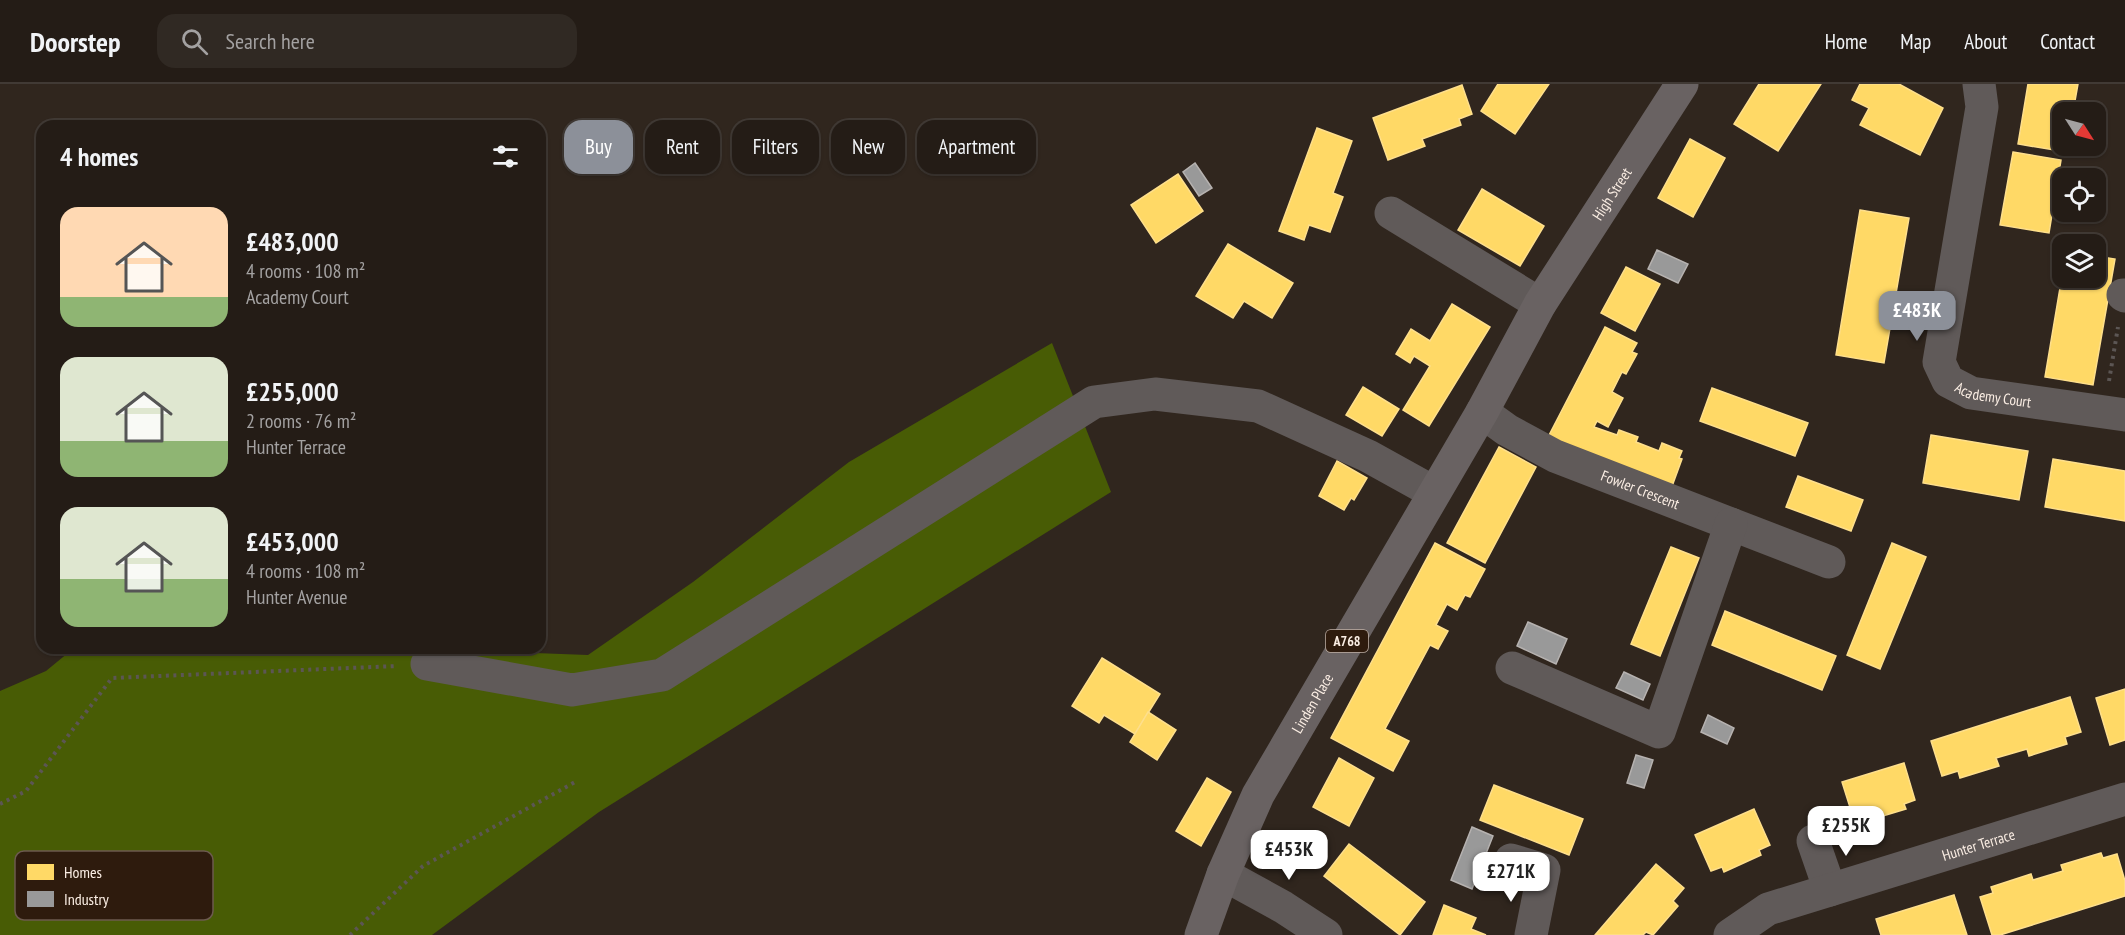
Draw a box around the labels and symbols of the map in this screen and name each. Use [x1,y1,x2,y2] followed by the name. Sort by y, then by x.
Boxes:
[2052,102,2106,156] north arrow
[1587,164,1635,223] street label: High Street
[1875,291,1959,342] pin: £483K
[1952,377,2033,411] street label: Academy Court
[1599,465,1682,513] street label: Fowler Crescent
[1326,630,1368,652] road number: A768
[1287,670,1337,736] street label: Linden Place
[1804,806,1888,857] pin: £255K
[1939,824,2017,864] street label: Hunter Terrace
[1247,830,1331,881] pin: £453K
[15,851,213,920] legend
[1469,852,1553,903] pin: £271K
[64,862,102,882] text: Homes
[64,889,109,909] text: Industry

